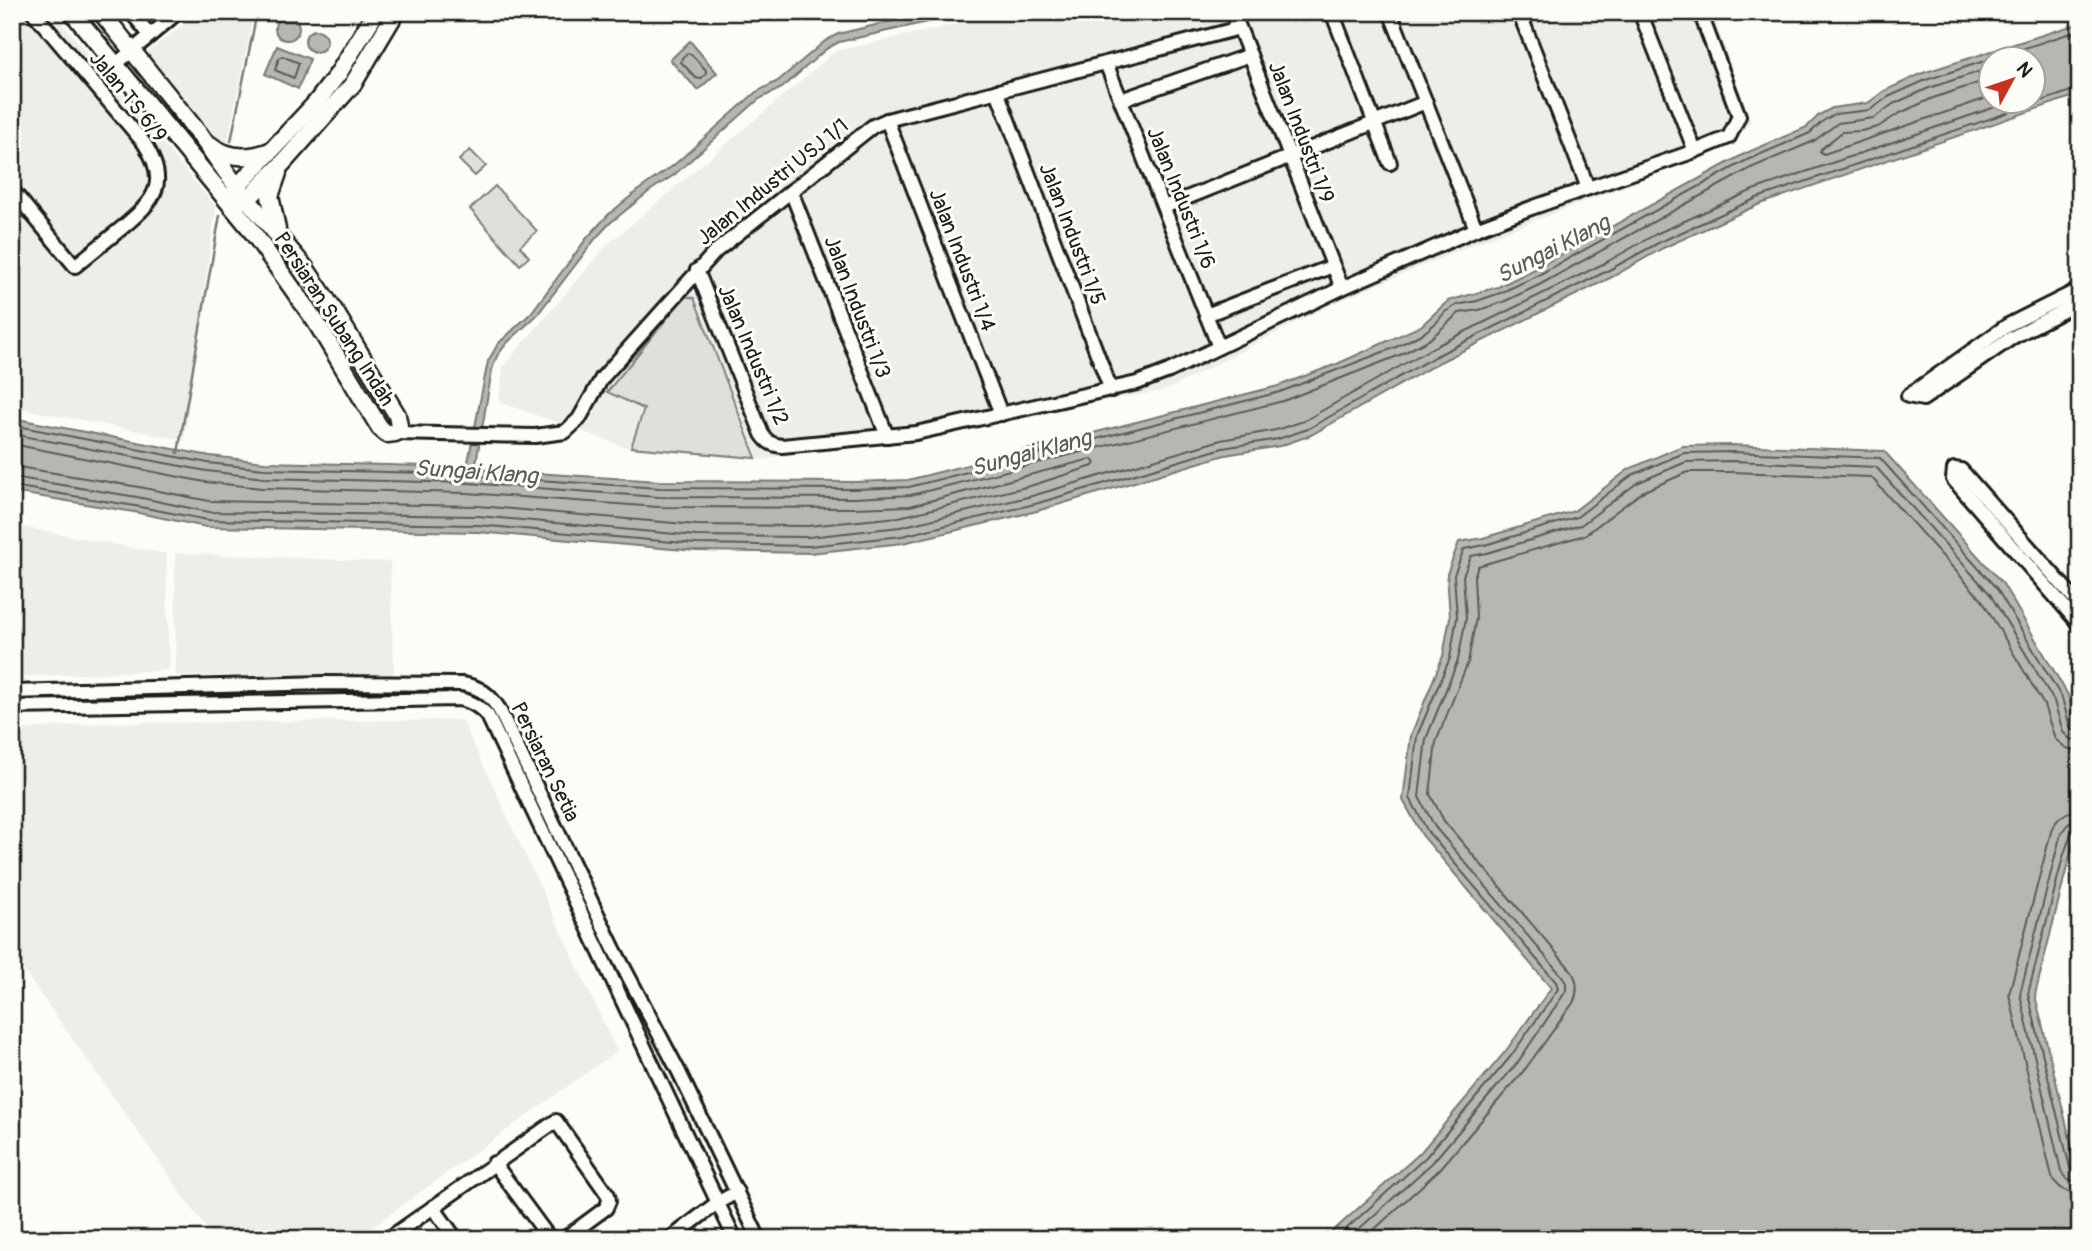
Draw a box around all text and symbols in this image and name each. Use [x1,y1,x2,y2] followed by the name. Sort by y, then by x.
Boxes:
[83,46,173,148] street label: Jalan TS 6/9
[1976,46,2046,116] north arrow
[1262,57,1340,207] street label: Jalan Industri 1/9
[2011,57,2038,82] text: N
[692,113,854,251] street label: Jalan Industri USJ 1/1
[1140,123,1222,273] street label: Jalan Industri 1/6
[1033,159,1111,309] street label: Jalan Industri 1/5
[922,185,1002,335] street label: Jalan Industri 1/4
[1491,207,1616,290] water label: Sungai Klang
[268,227,400,411] street label: Persiaran Subang Indah
[817,232,897,382] street label: Jalan Industri 1/3
[711,281,795,429] street label: Jalan Industri 1/2
[968,423,1096,483] water label: Sungai Klang
[413,453,540,491] water label: Sungai Klang
[504,698,586,826] street label: Persiaran Setia

